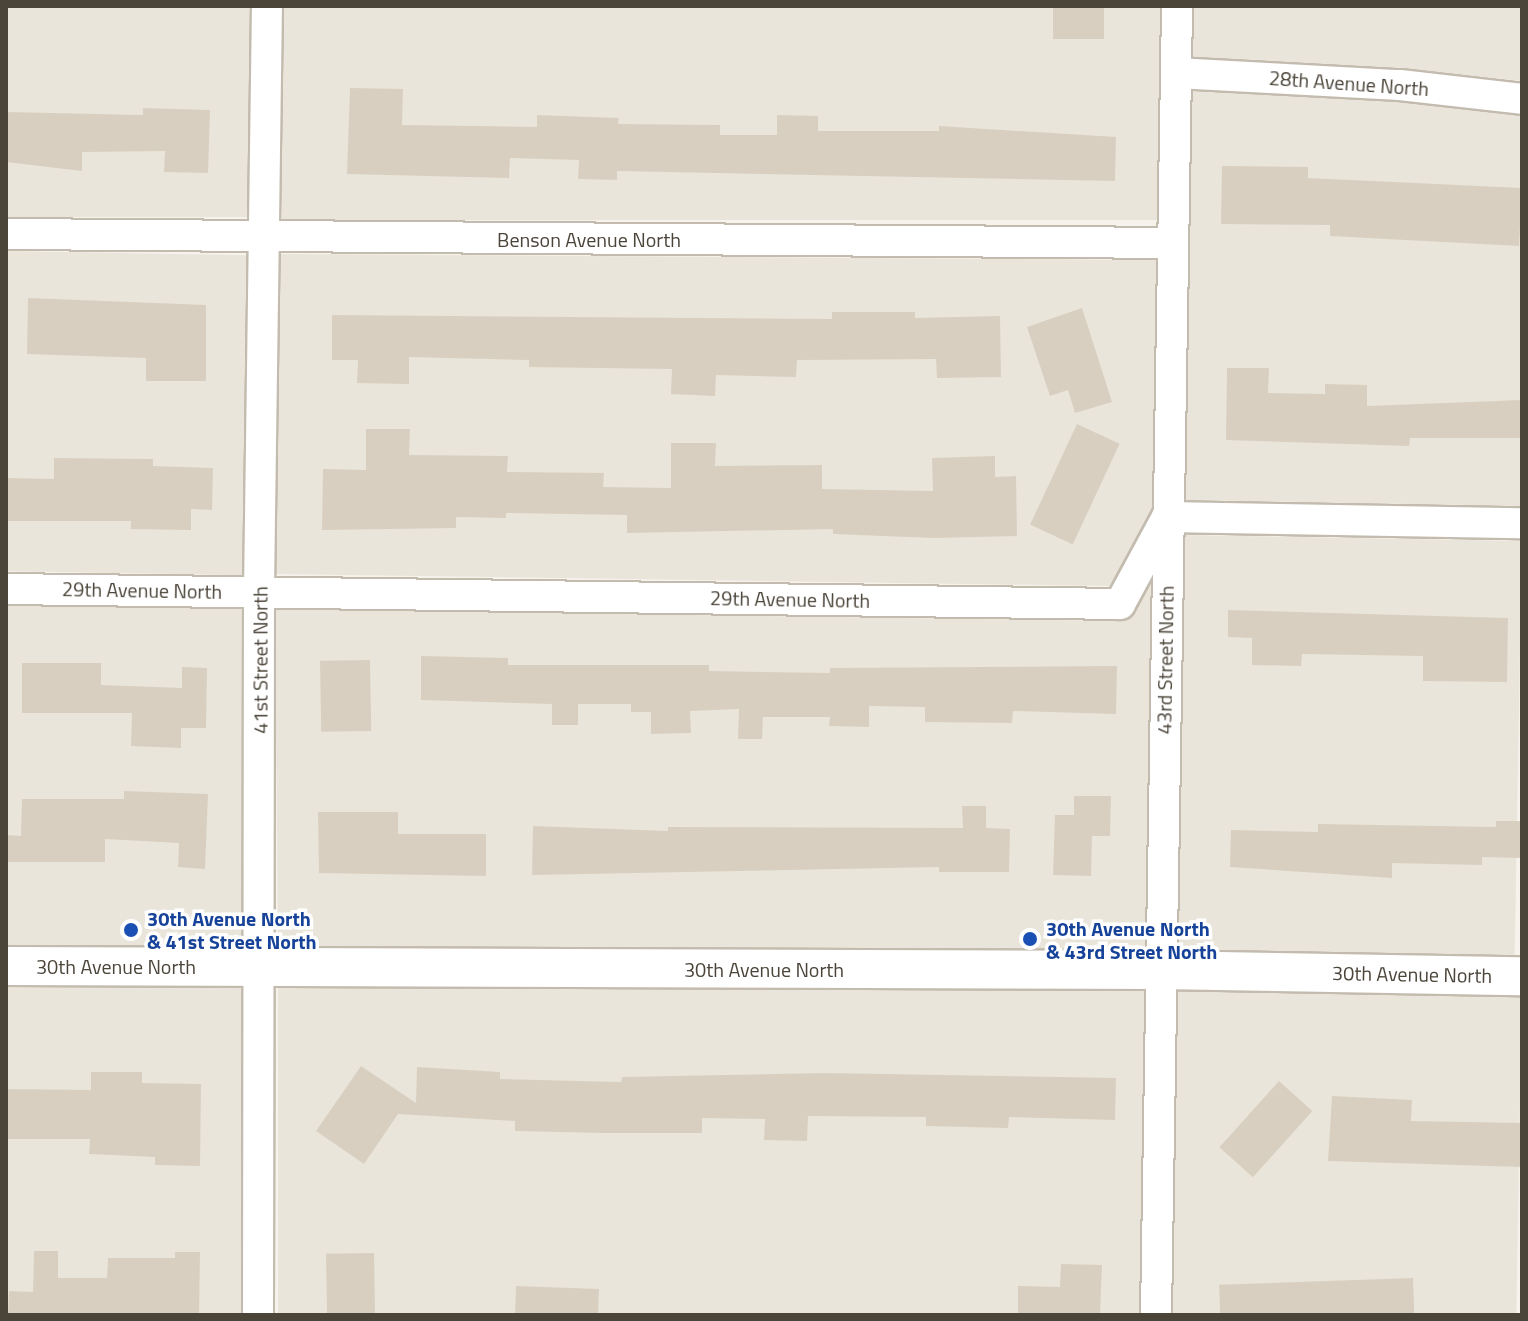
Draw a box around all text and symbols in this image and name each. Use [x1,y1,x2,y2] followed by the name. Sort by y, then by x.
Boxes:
[1268,65,1430,101] street label: 28th Avenue North
[497,227,681,251] street label: Benson Avenue North
[62,577,222,603] street label: 29th Avenue North
[1152,585,1178,735] street label: 43rd Street North
[248,586,272,734] street label: 41st Street North
[710,586,870,612] street label: 29th Avenue North
[147,906,317,953] place label: 30th Avenue North & 41st Street North
[1046,916,1217,963] place label: 30th Avenue North & 43rd Street North
[122,921,140,939] marker: 30th Avenue North & 41st Street North
[1021,930,1039,948] marker: 30th Avenue North & 43rd Street North
[36,954,196,978] street label: 30th Avenue North
[684,957,844,981] street label: 30th Avenue North
[1332,961,1492,987] street label: 30th Avenue North

